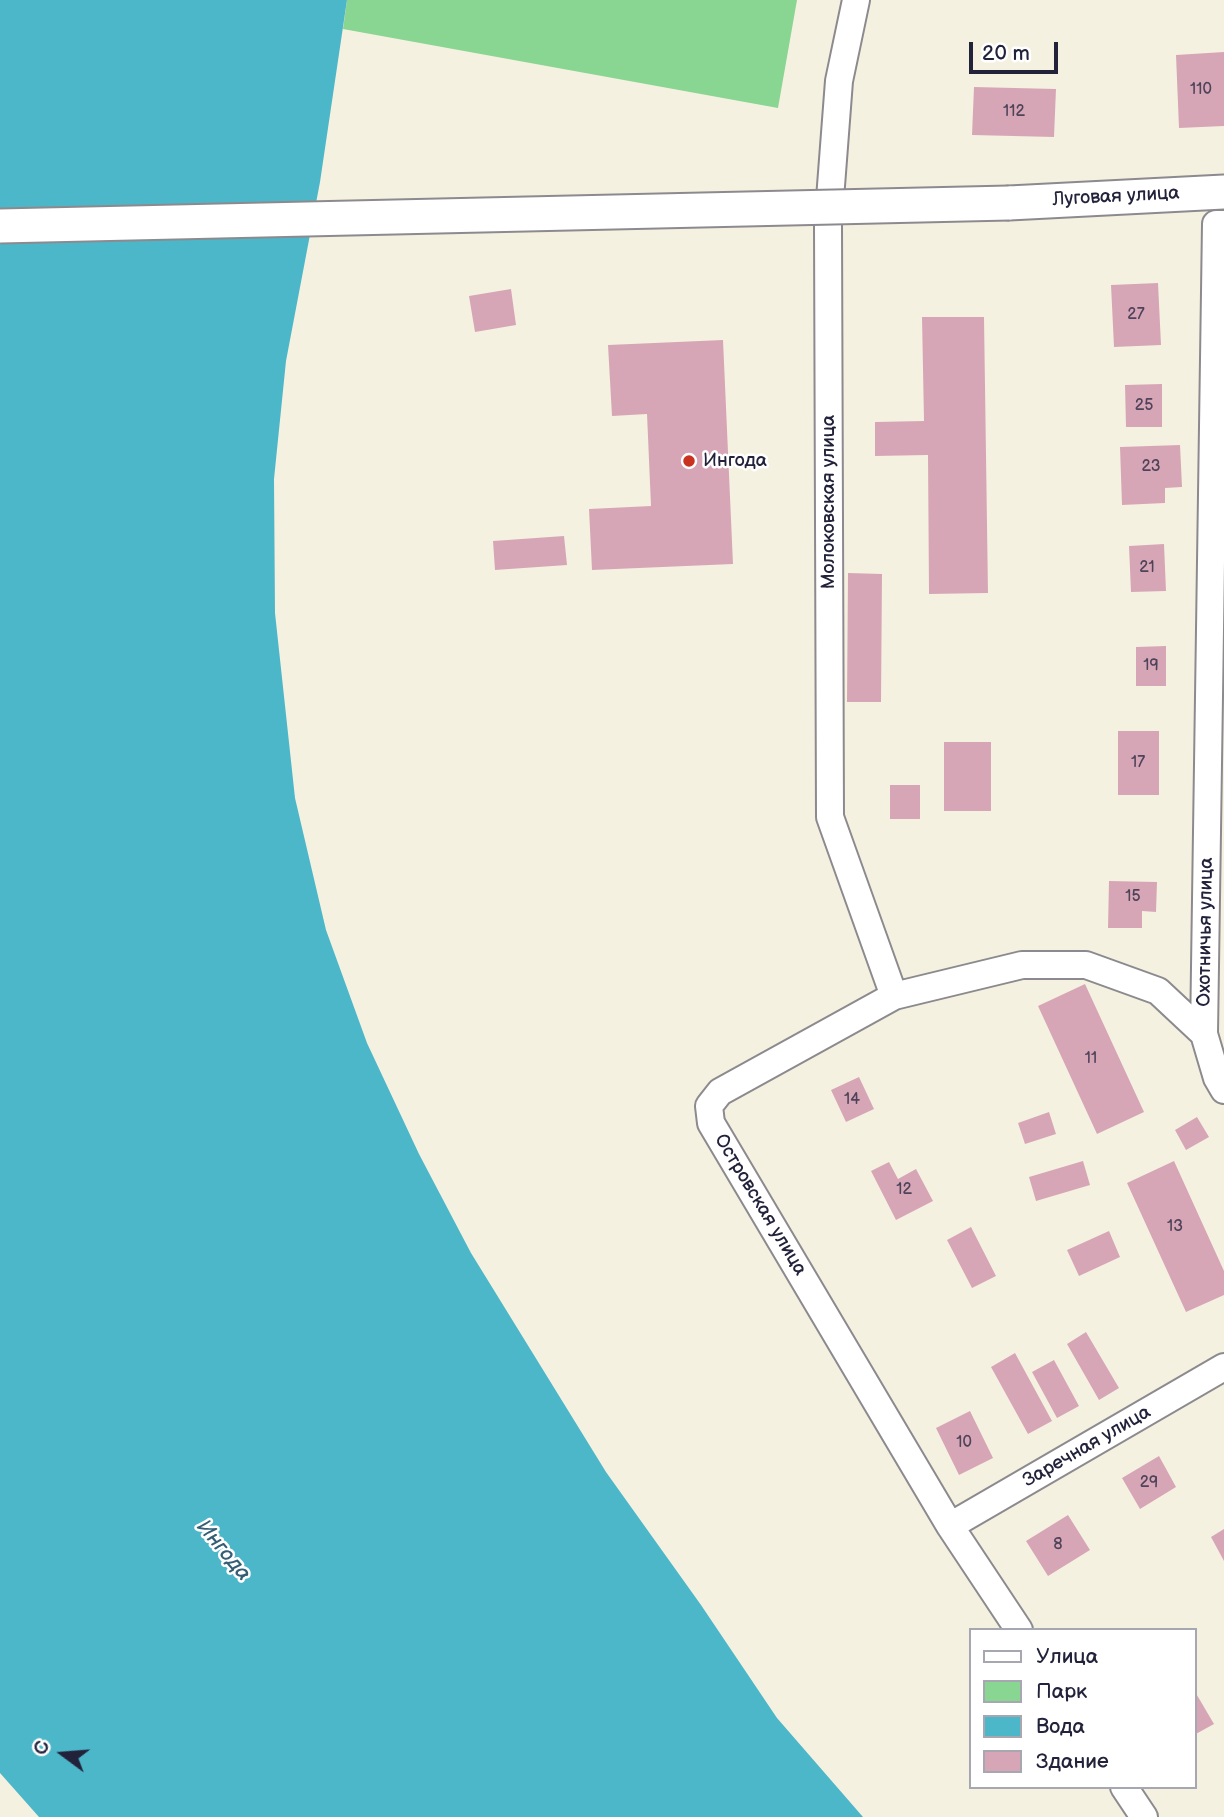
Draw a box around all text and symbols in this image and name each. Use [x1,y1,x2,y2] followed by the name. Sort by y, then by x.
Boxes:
[972,28,1061,72] scale bar
[982,41,1030,66] text: 20 m
[1190,80,1212,100] house number: 110
[1003,102,1025,122] house number: 112
[1052,182,1180,212] street label: Луговая улица
[1127,305,1145,325] house number: 27
[1135,396,1153,416] house number: 25
[818,415,840,589] street label: Молоковская улица
[703,450,767,472] place label: Ингода
[681,453,697,469] marker: Ингода
[1142,457,1160,477] house number: 23
[1139,558,1155,578] house number: 21
[1143,656,1159,676] house number: 19
[1131,753,1145,773] house number: 17
[1193,857,1219,1007] street label: Охотничья улица
[1125,887,1141,907] house number: 15
[1085,1049,1097,1069] house number: 11
[844,1090,860,1110] house number: 14
[709,1130,811,1280] street label: Островская улица
[896,1180,912,1200] house number: 12
[1167,1217,1183,1237] house number: 13
[1019,1401,1155,1493] street label: Заречная улица
[956,1433,972,1453] house number: 10
[1140,1473,1158,1493] house number: 29
[190,1515,256,1587] water label: Ингода
[1053,1535,1063,1555] house number: 8
[968,1628,1196,1789] legend
[1036,1644,1098,1669] text: Улица
[1036,1679,1087,1704] text: Парк
[1036,1714,1085,1739] text: Вода
[28,1719,98,1789] north arrow
[29,1739,55,1758] text: С
[1036,1749,1109,1774] text: Здание

